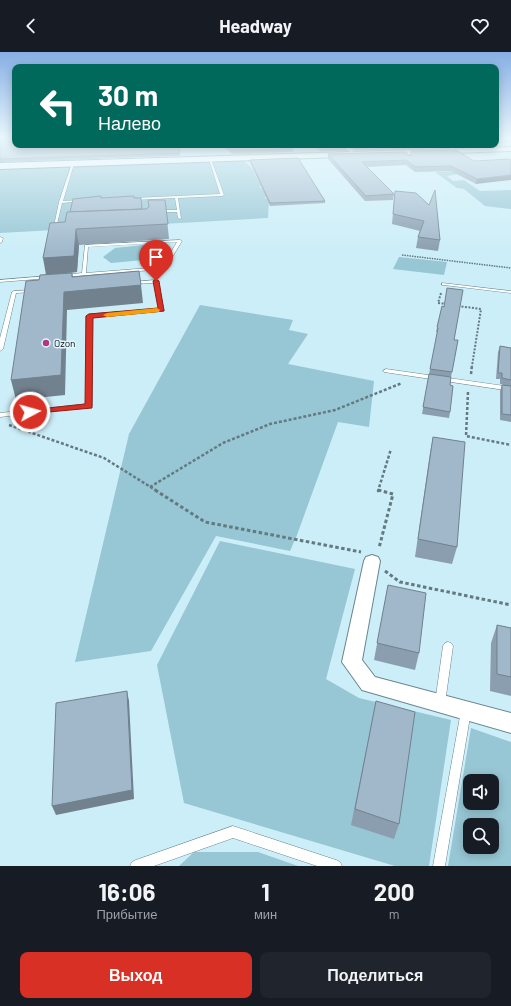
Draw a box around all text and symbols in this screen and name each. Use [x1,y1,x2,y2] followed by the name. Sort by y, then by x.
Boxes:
[20,15,42,37] icon: back
[219,15,292,37] text: Headway
[469,15,491,37] icon: heart
[98,78,158,112] text: 30 m
[32,80,84,132] icon: left
[98,112,161,134] text: Налево
[139,240,173,281] pin
[145,246,167,268] icon: arrive
[54,337,76,349] place label: Ozon
[41,338,51,348] marker: Ozon
[9,391,51,433] position arrow
[463,774,499,854] map controls
[463,774,499,810] button: sound
[463,818,499,854] button: search
[99,877,155,906] text: 16:06
[261,877,270,906] text: 1
[374,877,415,906] text: 200
[96,906,158,922] text: Прибытие
[254,906,277,922] text: мин
[389,906,400,922] text: m
[20,952,252,998] button: Выход
[260,952,491,998] button: Поделиться

